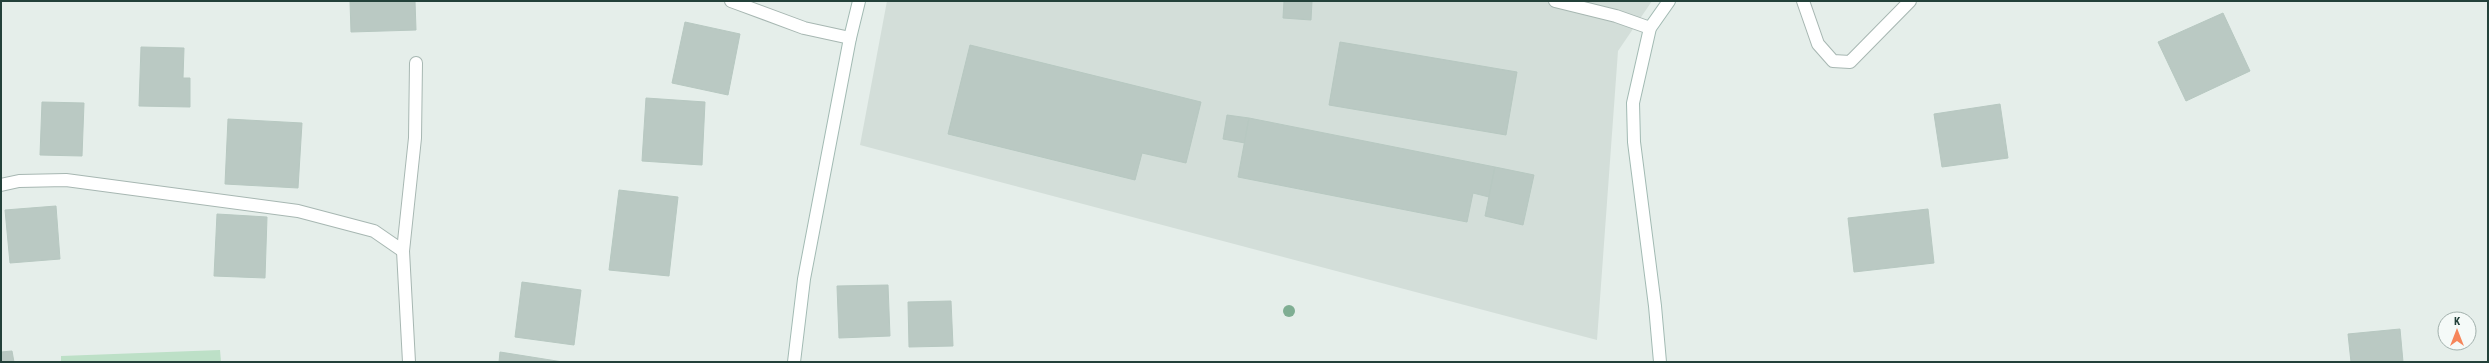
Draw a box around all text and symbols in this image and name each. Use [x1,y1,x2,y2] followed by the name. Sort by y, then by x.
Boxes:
[2437,311,2477,351] north arrow
[2454,315,2461,328] text: K

